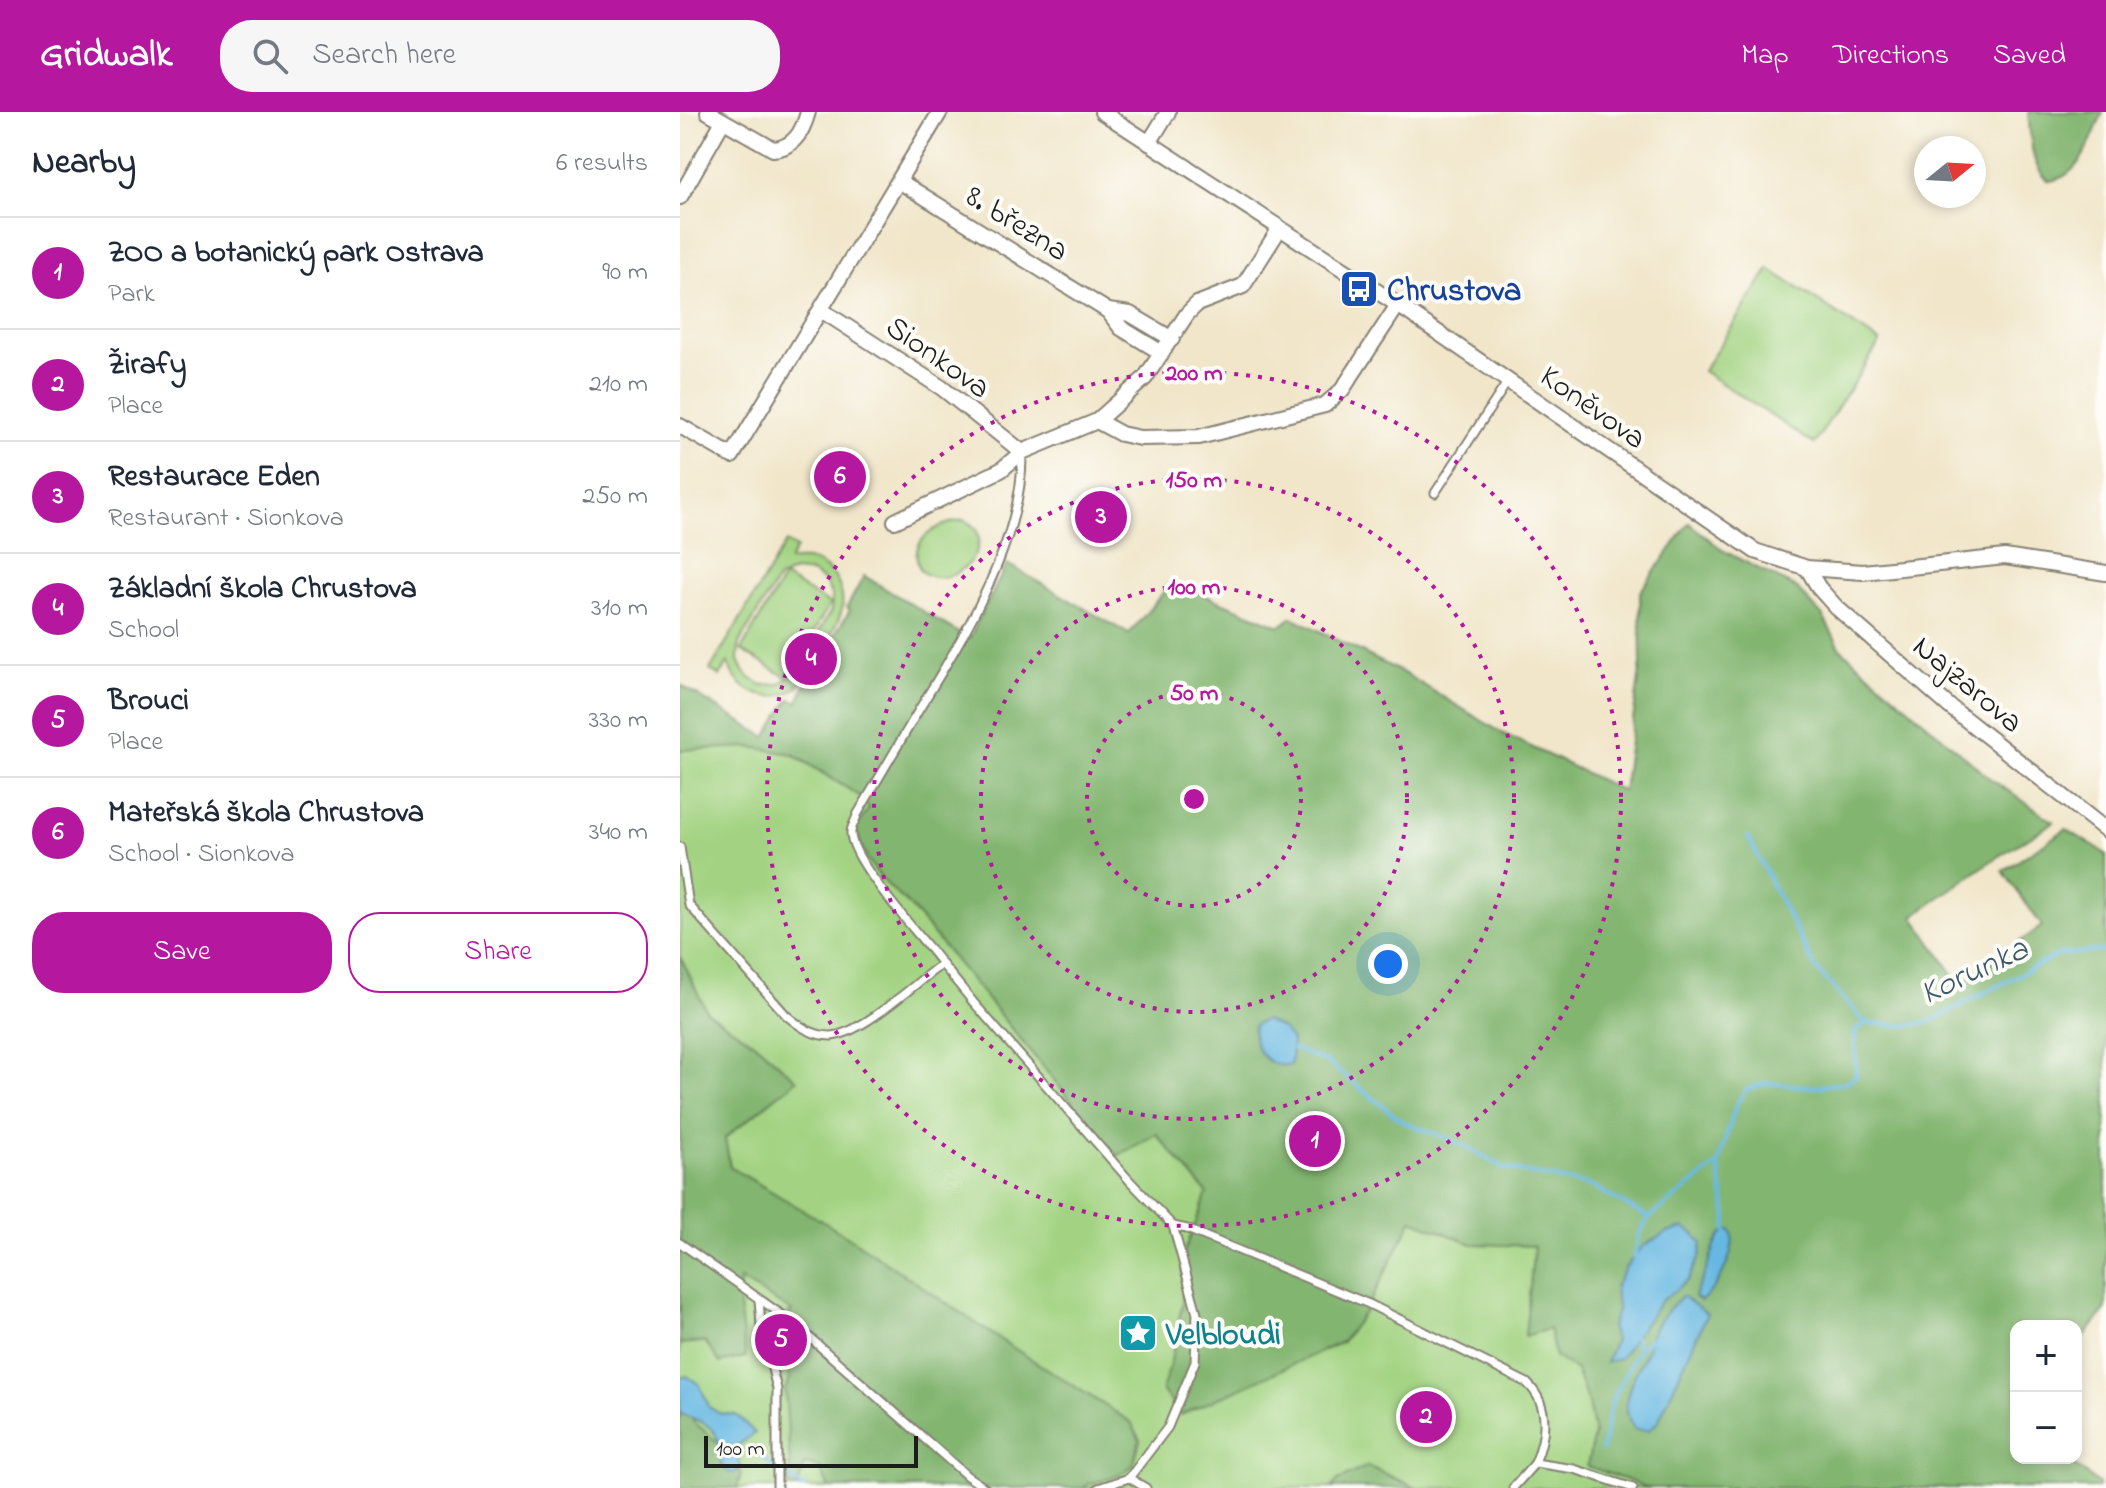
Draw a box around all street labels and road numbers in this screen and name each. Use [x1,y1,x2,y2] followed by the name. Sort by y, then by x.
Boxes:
[955,175,1077,275] street label: 8. března
[875,305,999,412] street label: Sionkova
[1529,355,1655,463] street label: Koněvova
[1901,625,2032,746] street label: Najzarova

